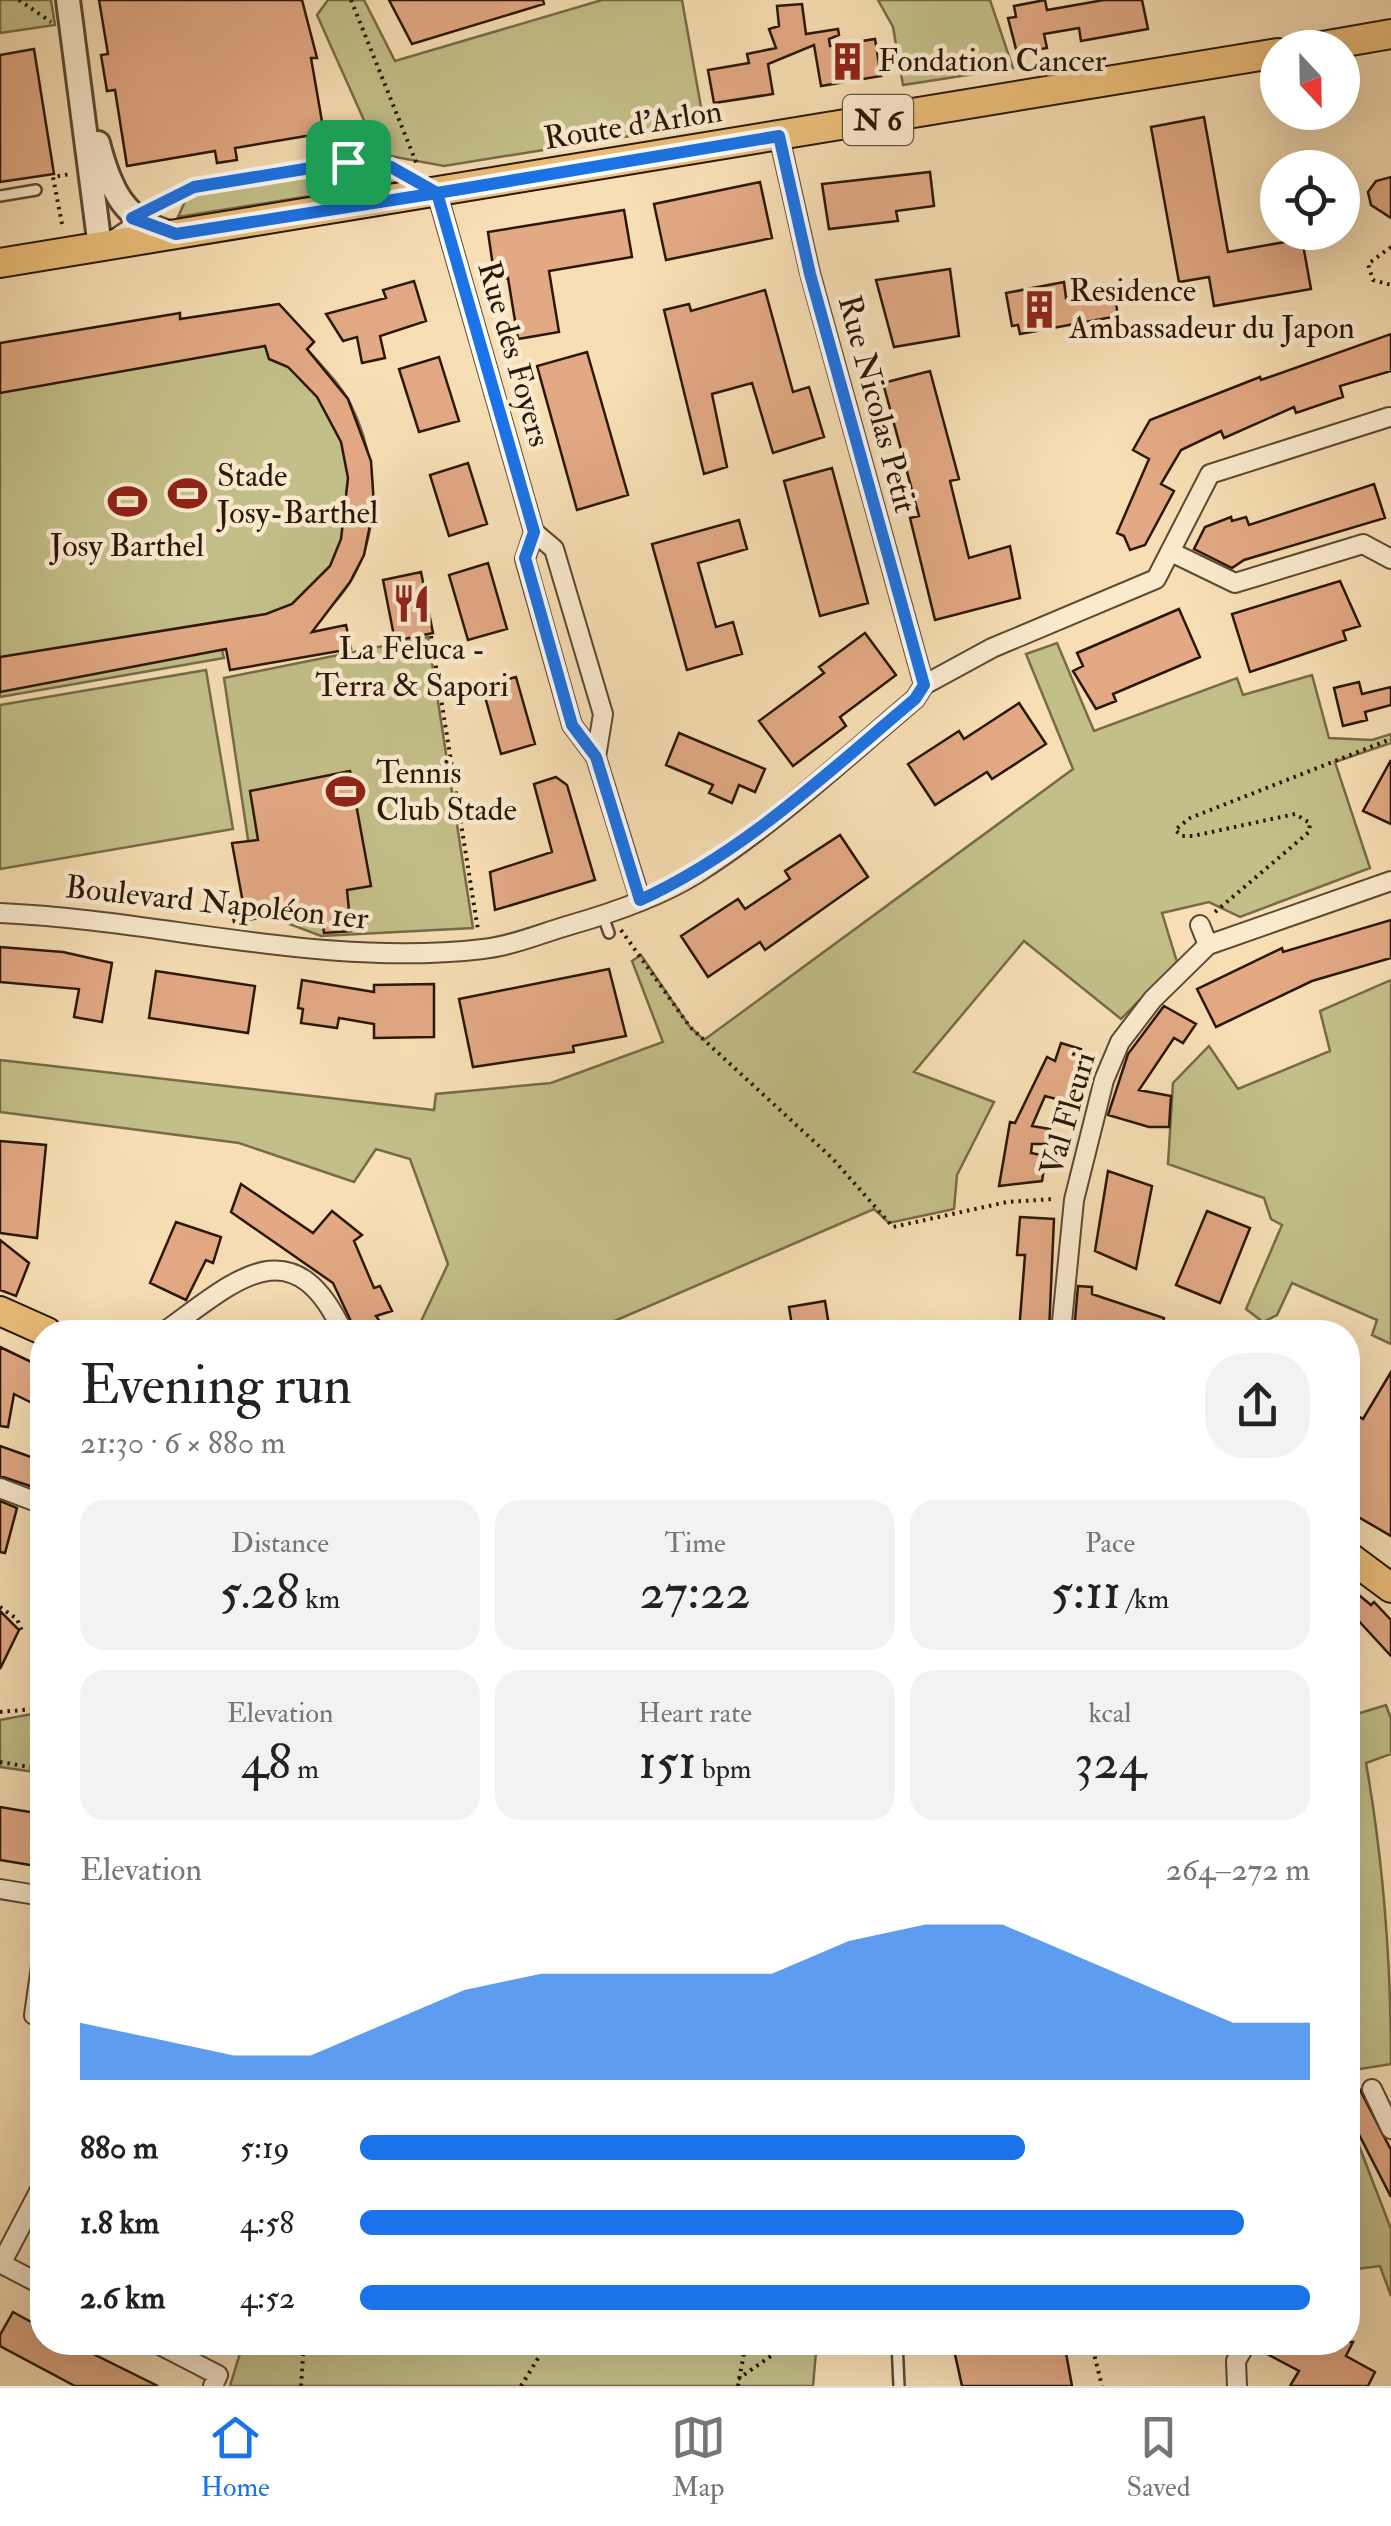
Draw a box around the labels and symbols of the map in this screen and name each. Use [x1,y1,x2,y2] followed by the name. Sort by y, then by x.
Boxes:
[1260,30,1360,130] north arrow
[827,40,869,82] building icon: Fondation Cancer
[878,41,1107,81] place label: Fondation Cancer
[541,91,725,159] street label: Route d'Arlon
[843,95,913,145] road number: N 6
[306,120,391,205] pin
[468,257,560,451] street label: Rue des Foyers
[1068,271,1355,348] place label: Residence Ambassadeur du Japon
[1018,288,1060,330] building icon: Residence Ambassadeur du Japon
[829,291,925,517] street label: Rue Nicolas Petit
[216,456,378,533] place label: Stade Josy-Barthel
[166,473,208,515] sports icon: Stade Josy-Barthel
[106,480,148,522] sports icon: Josy Barthel
[49,526,204,566] place label: Josy Barthel
[391,583,433,625] restaurant icon: La Feluca - Terra & Sapori
[315,629,509,706] place label: La Feluca - Terra & Sapori
[376,753,517,830] place label: Tennis Club Stade
[325,770,367,812] sports icon: Tennis Club Stade
[63,867,371,939] street label: Boulevard Napoléon 1er
[1031,1048,1105,1180] street label: Val Fleuri

